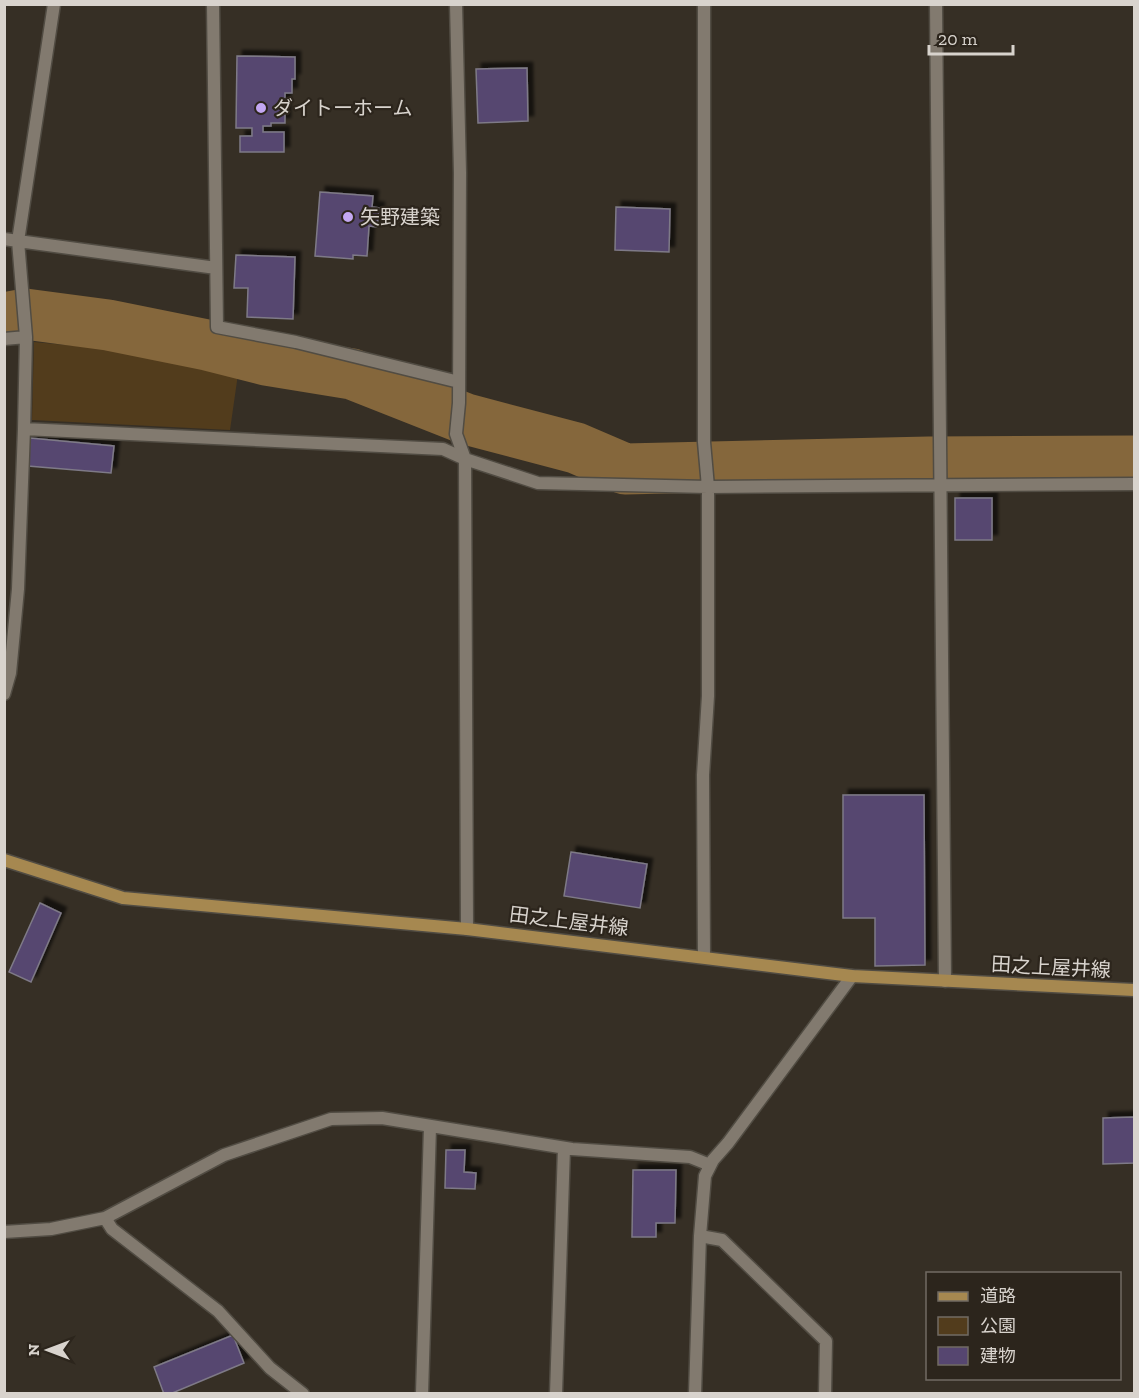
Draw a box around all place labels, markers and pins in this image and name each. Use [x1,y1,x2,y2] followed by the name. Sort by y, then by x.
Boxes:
[273,96,412,120] place label: ダイトーホーム
[254,101,268,115] marker: ダイトーホーム
[360,205,440,229] place label: 矢野建築
[341,210,355,224] marker: 矢野建築

